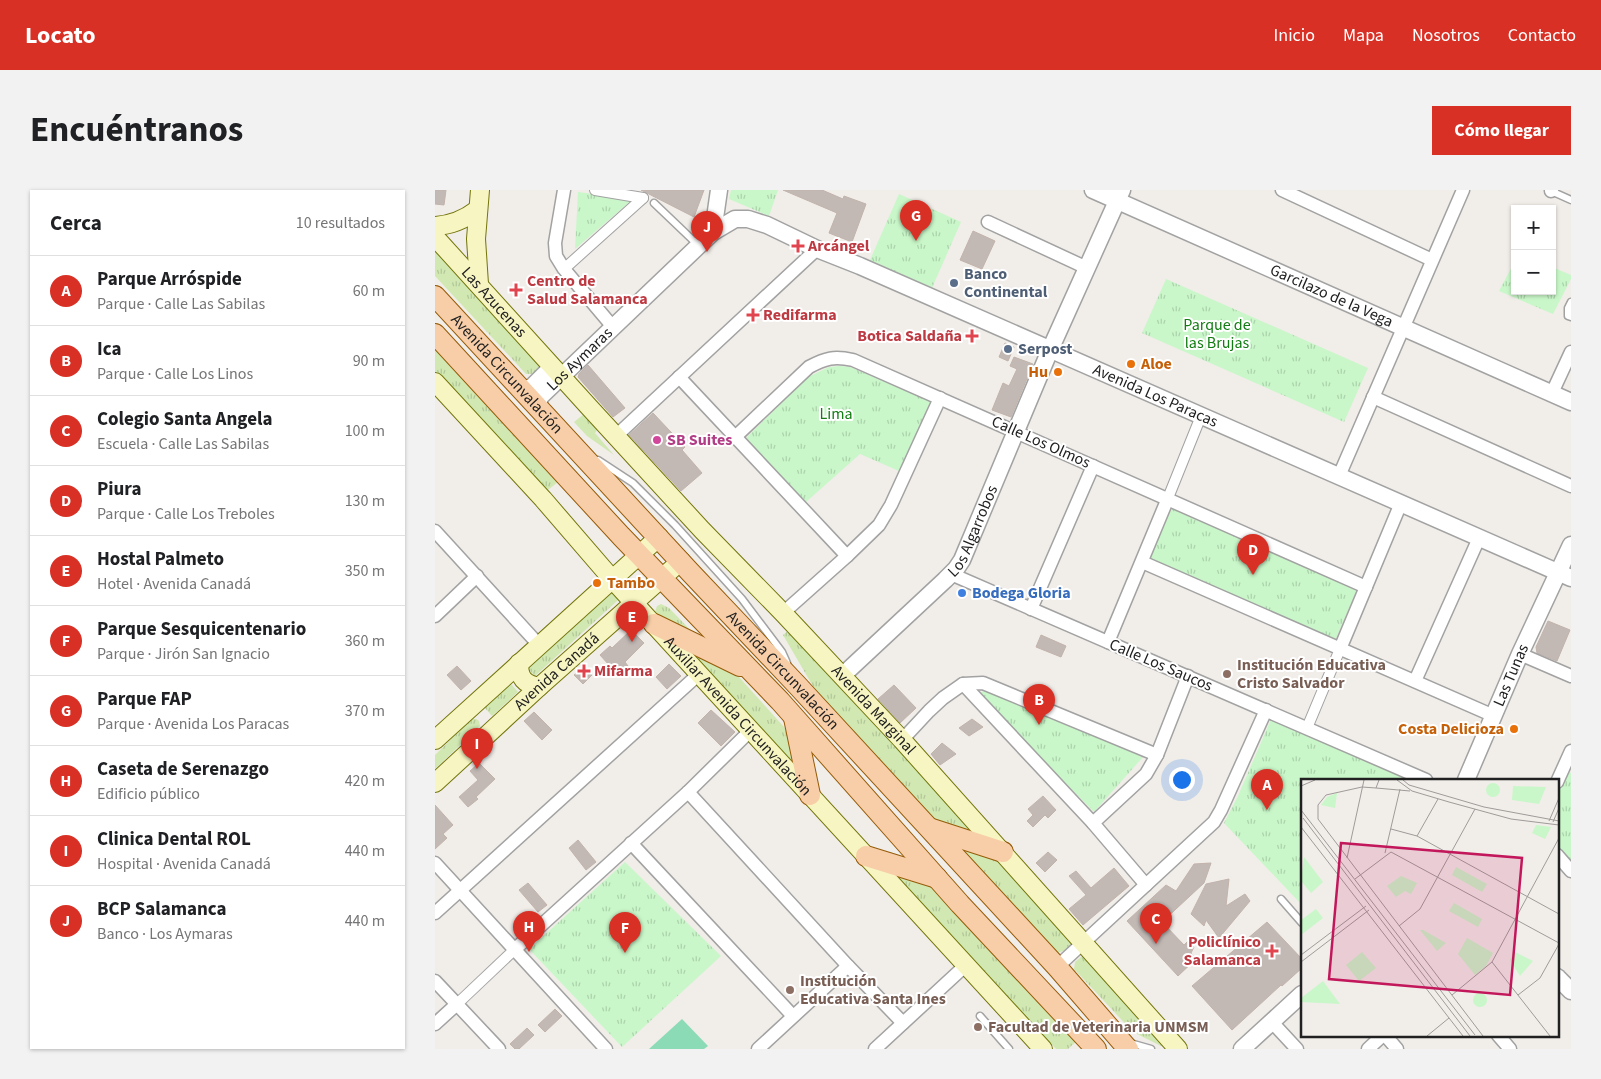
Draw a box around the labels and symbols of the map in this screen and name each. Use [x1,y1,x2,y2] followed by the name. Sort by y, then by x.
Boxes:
[900,200,932,241] pin: G
[691,211,723,252] pin: J
[807,235,870,257] place label: Arcángel
[792,240,804,252] marker: Arcángel
[1267,259,1397,333] street label: Garcilazo de la Vega
[456,262,532,343] street label: Las Azucenas
[964,263,1048,303] place label: Banco Continental
[527,270,648,310] place label: Centro de Salud Salamanca
[948,277,960,289] marker: Banco Continental
[509,283,523,297] marker: Centro de Salud Salamanca
[763,304,837,326] place label: Redifarma
[446,309,568,439] street label: Avenida Circunvalación
[747,309,759,321] marker: Redifarma
[1183,314,1251,354] park label: Parque de las Brujas
[542,322,618,396] street label: Los Aymaras
[857,325,962,347] place label: Botica Saldaña
[966,330,978,342] marker: Botica Saldaña
[1018,338,1072,360] place label: Serpost
[1002,343,1014,355] marker: Serpost
[1140,353,1172,375] place label: Aloe
[1089,358,1222,433] street label: Avenida Los Paracas
[1125,358,1137,370] marker: Aloe
[1028,361,1048,383] place label: Hu
[1052,366,1064,378] marker: Hu
[819,403,853,425] park label: Lima
[988,410,1094,474] street label: Calle Los Olmos
[667,429,732,451] place label: SB Suites
[651,434,663,446] marker: SB Suites
[943,482,1003,582] street label: Los Algarrobos
[1237,534,1269,575] pin: D
[607,572,655,594] place label: Tambo
[591,577,603,589] marker: Tambo
[972,582,1071,604] place label: Bodega Gloria
[956,587,968,599] marker: Bodega Gloria
[616,601,648,642] pin: E
[721,606,844,735] street label: Avenida Circunvalación
[509,627,604,716] street label: Avenida Canadá
[659,632,817,801] street label: Auxiliar Avenida Circunvalación
[1106,633,1216,697] street label: Calle Los Saucos
[1488,640,1534,710] street label: Las Tunas
[1237,654,1386,694] place label: Institución Educativa Cristo Salvador
[594,660,653,682] place label: Mifarma
[826,660,921,759] street label: Avenida Marginal
[578,665,590,677] marker: Mifarma
[1221,668,1233,680] marker: Institución Educativa Cristo Salvador
[1023,684,1055,725] pin: B
[1398,718,1504,740] place label: Costa Delicioza
[1508,723,1520,735] marker: Costa Delicioza
[461,728,493,769] pin: I
[1169,767,1195,793] your location
[1251,769,1283,810] pin: A
[1301,779,1559,1036] inset map
[1140,903,1172,944] pin: C
[513,911,545,952] pin: H
[609,912,641,953] pin: F
[1184,931,1261,971] place label: Policlínico Salamanca
[1265,944,1279,958] marker: Policlínico Salamanca
[800,970,946,1010] place label: Institución Educativa Santa Ines
[784,984,796,996] marker: Institución Educativa Santa Ines
[988,1016,1209,1038] place label: Facultad de Veterinaria UNMSM
[972,1021,984,1033] marker: Facultad de Veterinaria UNMSM

